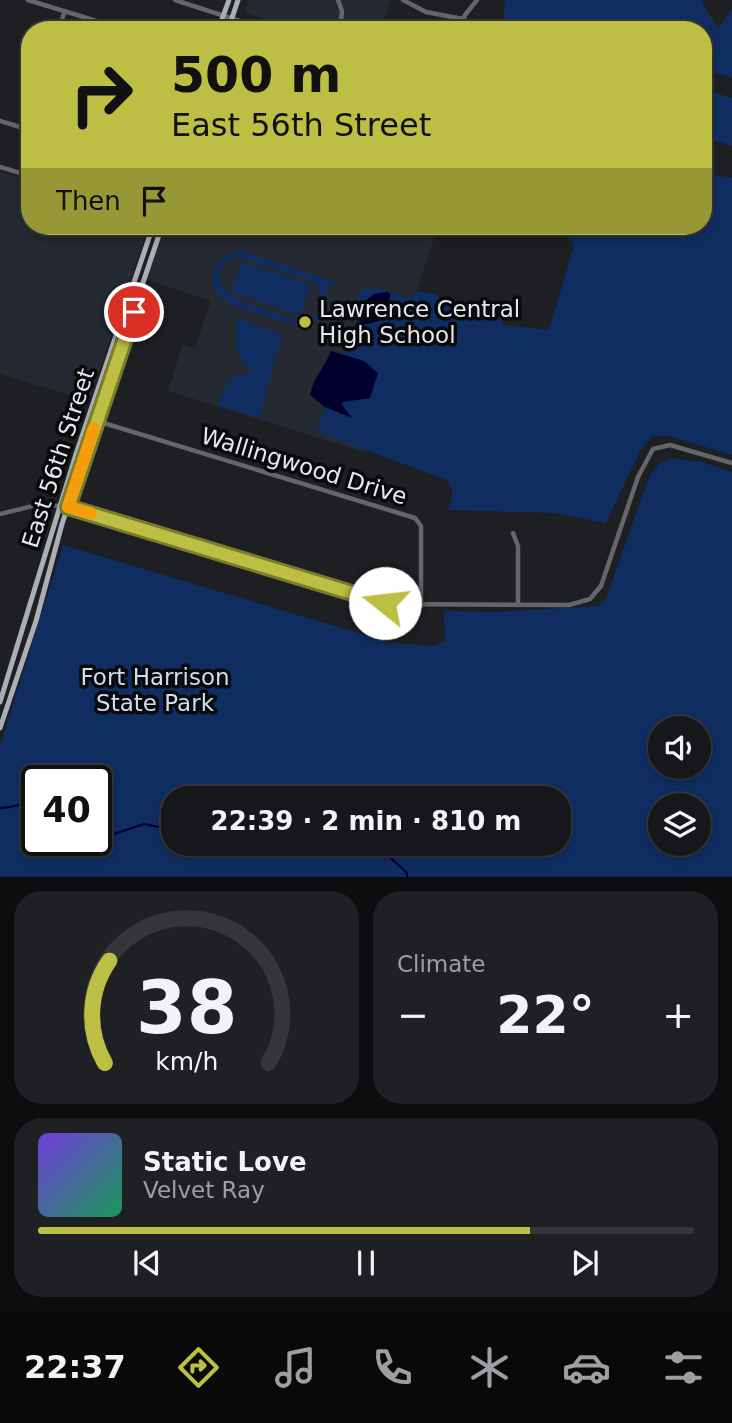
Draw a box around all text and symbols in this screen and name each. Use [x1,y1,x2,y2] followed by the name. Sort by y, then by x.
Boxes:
[171,47,341,104] text: 500 m
[56,49,147,140] icon: right
[171,106,431,144] text: East 56th Street
[135,182,173,220] icon: arrive
[56,186,121,216] text: Then
[104,282,164,342] pin
[115,293,153,331] icon: arrive
[319,296,520,348] place label: Lawrence Central High School
[297,314,313,330] marker: Lawrence Central High School
[17,365,99,551] street label: East 56th Street
[198,422,410,510] street label: Wallingwood Drive
[348,566,422,640] position arrow
[80,664,230,716] park label: Fort Harrison State Park
[648,716,711,856] map controls
[648,716,711,779] button: sound
[21,765,112,856] speed limit sign: 40
[648,793,711,856] button: layers
[211,806,521,836] text: 22:39 · 2 min · 810 m
[397,951,486,977] text: Climate
[136,966,237,1051] text: 38
[496,985,595,1045] text: 22°
[397,993,429,1037] text: −
[662,993,694,1037] text: +
[155,1047,218,1076] text: km/h
[143,1147,307,1177] text: Static Love
[143,1177,265,1203] text: Velvet Ray
[128,1244,166,1282] icon: previous
[347,1244,385,1282] icon: pause
[566,1244,604,1282] icon: next
[174,1343,223,1392] icon: directions
[271,1343,320,1392] icon: music
[368,1343,417,1392] icon: phone
[465,1343,514,1392] icon: climate
[562,1343,611,1392] icon: car
[659,1343,708,1392] icon: filters
[24,1348,126,1386] text: 22:37

